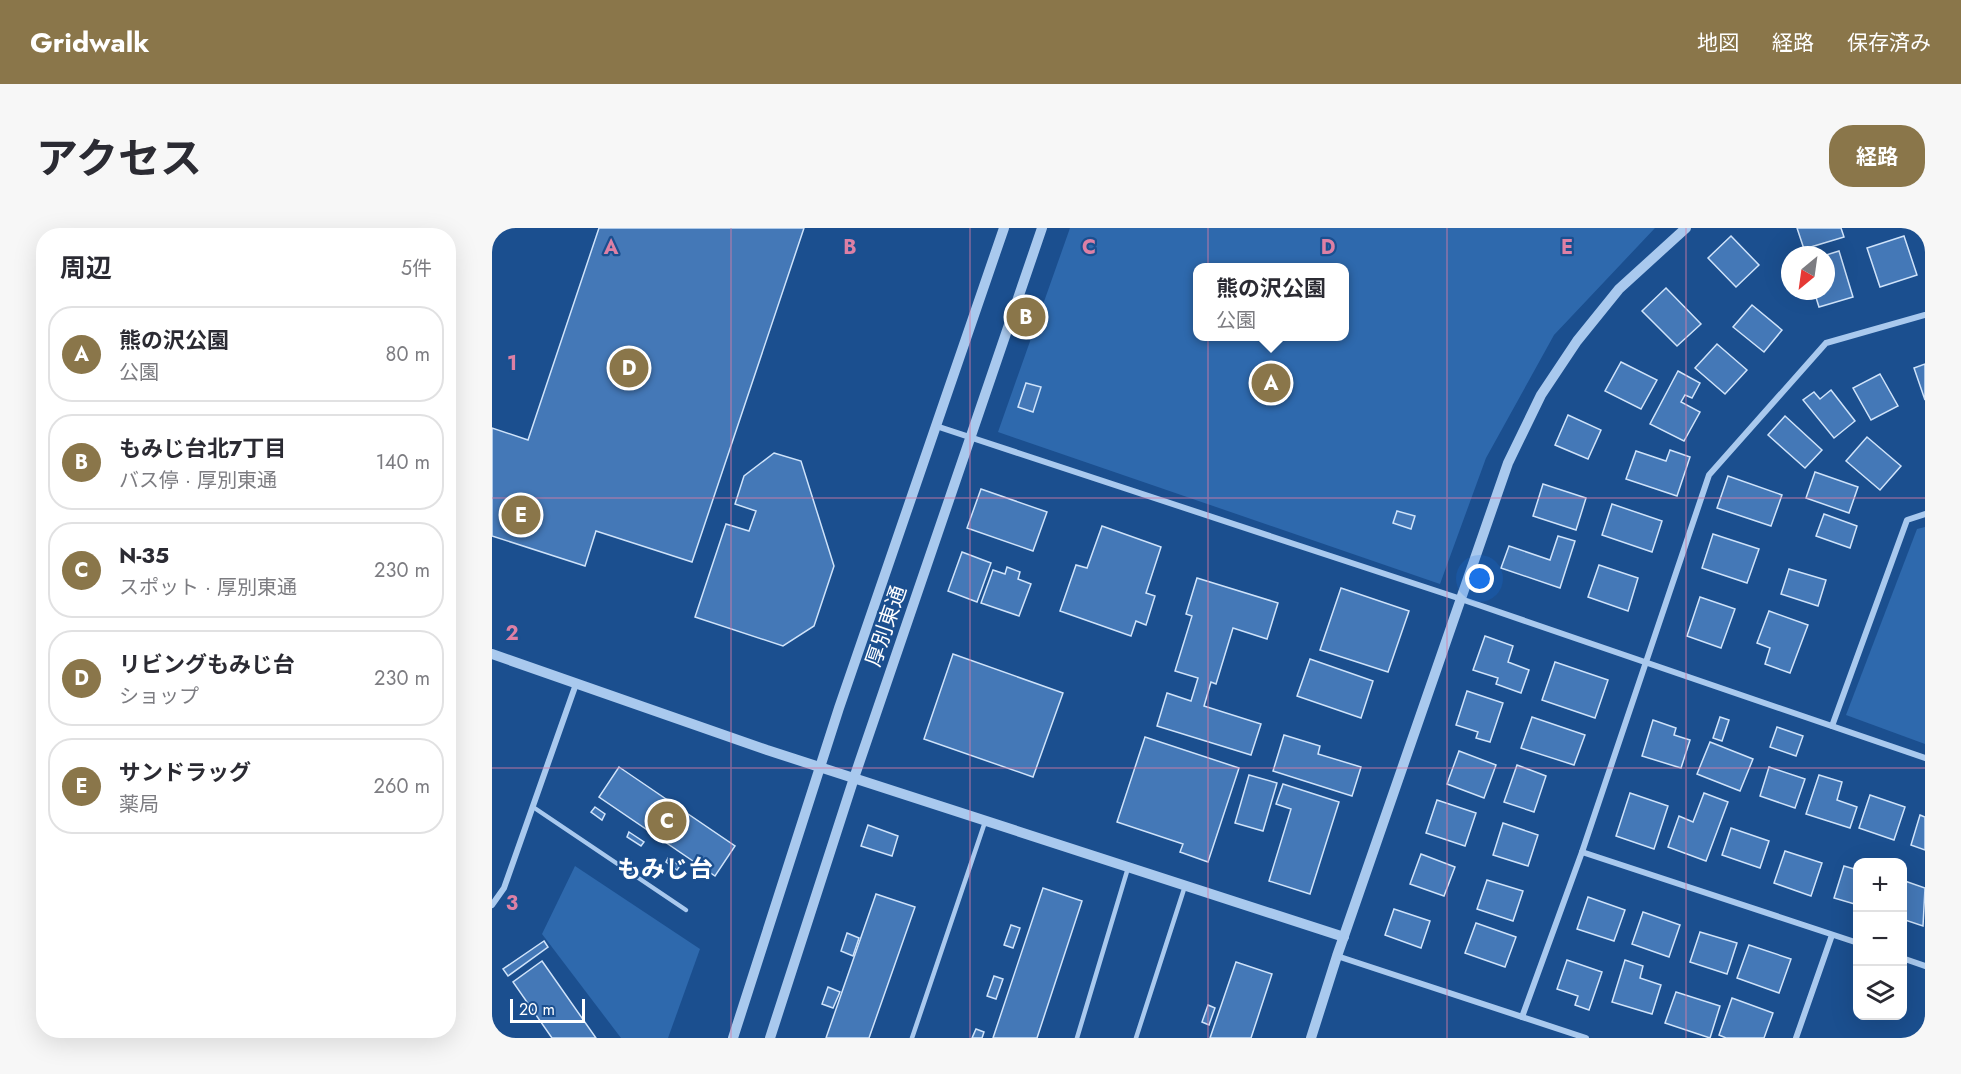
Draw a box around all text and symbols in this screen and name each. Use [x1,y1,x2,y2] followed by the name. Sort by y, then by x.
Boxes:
[30,22,149,63] text: Gridwalk
[1697,28,1739,58] text: 地図
[1772,28,1814,58] text: 経路
[1847,28,1931,58] text: 保存済み
[1829,125,1925,187] button: 経路
[36,128,202,189] text: アクセス
[603,233,619,262] text: A
[843,233,857,262] text: B
[1082,233,1096,262] text: C
[1321,233,1335,262] text: D
[1561,233,1573,262] text: E
[1781,246,1835,300] north arrow
[60,249,112,287] text: 周辺
[401,254,432,283] text: 5件
[1193,263,1349,341] popup
[1216,272,1326,304] text: 熊の沢公園
[1006,294,1046,340] pin: B
[1216,306,1256,335] text: 公園
[119,324,229,356] text: 熊の沢公園
[74,340,89,369] text: A
[385,340,430,369] text: 80 m
[610,346,648,390] pin: D
[507,349,517,378] text: 1
[119,358,159,387] text: 公園
[1252,360,1290,406] pin: A
[119,432,286,464] text: もみじ台北7丁目
[75,448,88,477] text: B
[376,448,430,477] text: 140 m
[119,466,277,495] text: バス停 · 厚別東通
[501,492,540,538] pin: E
[119,539,169,571] text: N-35
[74,556,89,585] text: C
[374,556,430,585] text: 230 m
[1465,564,1494,593] your location
[119,573,297,602] text: スポット · 厚別東通
[858,581,914,671] street label: 厚別東通
[505,619,519,648] text: 2
[119,648,295,680] text: リビングもみじ台
[74,664,89,693] text: D
[374,664,430,693] text: 230 m
[119,682,199,711] text: ショップ
[119,756,251,788] text: サンドラッグ
[75,772,88,801] text: E
[374,772,430,801] text: 260 m
[119,790,159,819] text: 薬局
[648,798,687,844] pin: C
[617,851,713,886] district label: もみじ台
[1853,858,1907,1020] map controls
[1853,858,1907,912] button: +
[506,889,518,918] text: 3
[1853,912,1907,966] button: −
[1853,966,1907,1020] button: layers
[510,996,585,1024] scale bar
[519,998,555,1021] text: 20 m

